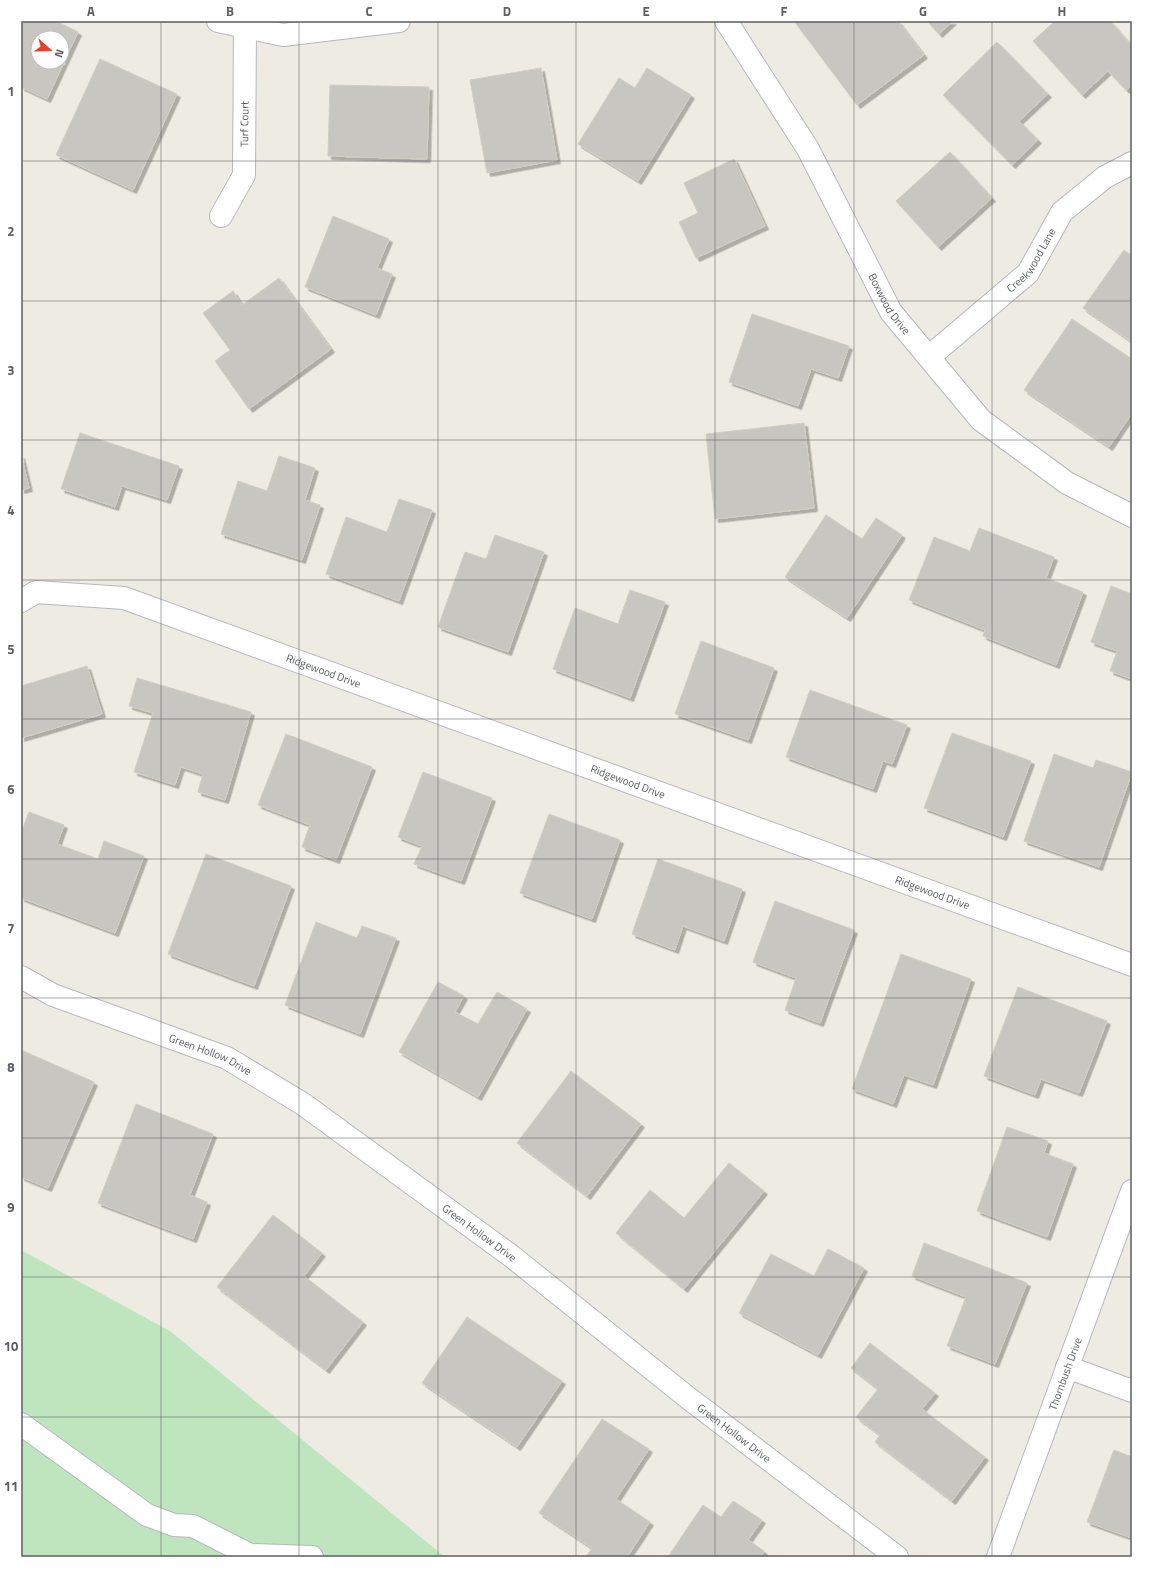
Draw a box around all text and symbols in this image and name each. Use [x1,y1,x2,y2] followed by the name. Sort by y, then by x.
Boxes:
[87,1,95,21] text: A
[226,1,234,21] text: B
[365,1,373,21] text: C
[503,1,511,21] text: D
[642,1,650,21] text: E
[781,1,788,21] text: F
[919,1,927,21] text: G
[1058,1,1066,21] text: H
[30,30,70,70] north arrow
[51,47,68,60] text: N
[7,81,15,101] text: 1
[236,101,252,147] street label: Turf Court
[7,221,15,241] text: 2
[1003,225,1060,296] street label: Creekwood Lane
[864,270,915,338] street label: Boxwood Drive
[7,360,15,380] text: 3
[7,500,15,520] text: 4
[7,639,15,659] text: 5
[284,650,364,692] street label: Ridgewood Drive
[588,761,668,803] street label: Ridgewood Drive
[7,779,15,799] text: 6
[893,871,972,913] street label: Ridgewood Drive
[7,918,15,938] text: 7
[167,1030,255,1079] street label: Green Hollow Drive
[7,1057,15,1077] text: 8
[7,1197,15,1217] text: 9
[439,1200,521,1266] street label: Green Hollow Drive
[1044,1335,1086,1413] street label: Thornbush Drive
[4,1336,18,1356] text: 10
[694,1400,775,1466] street label: Green Hollow Drive
[4,1476,18,1496] text: 11

